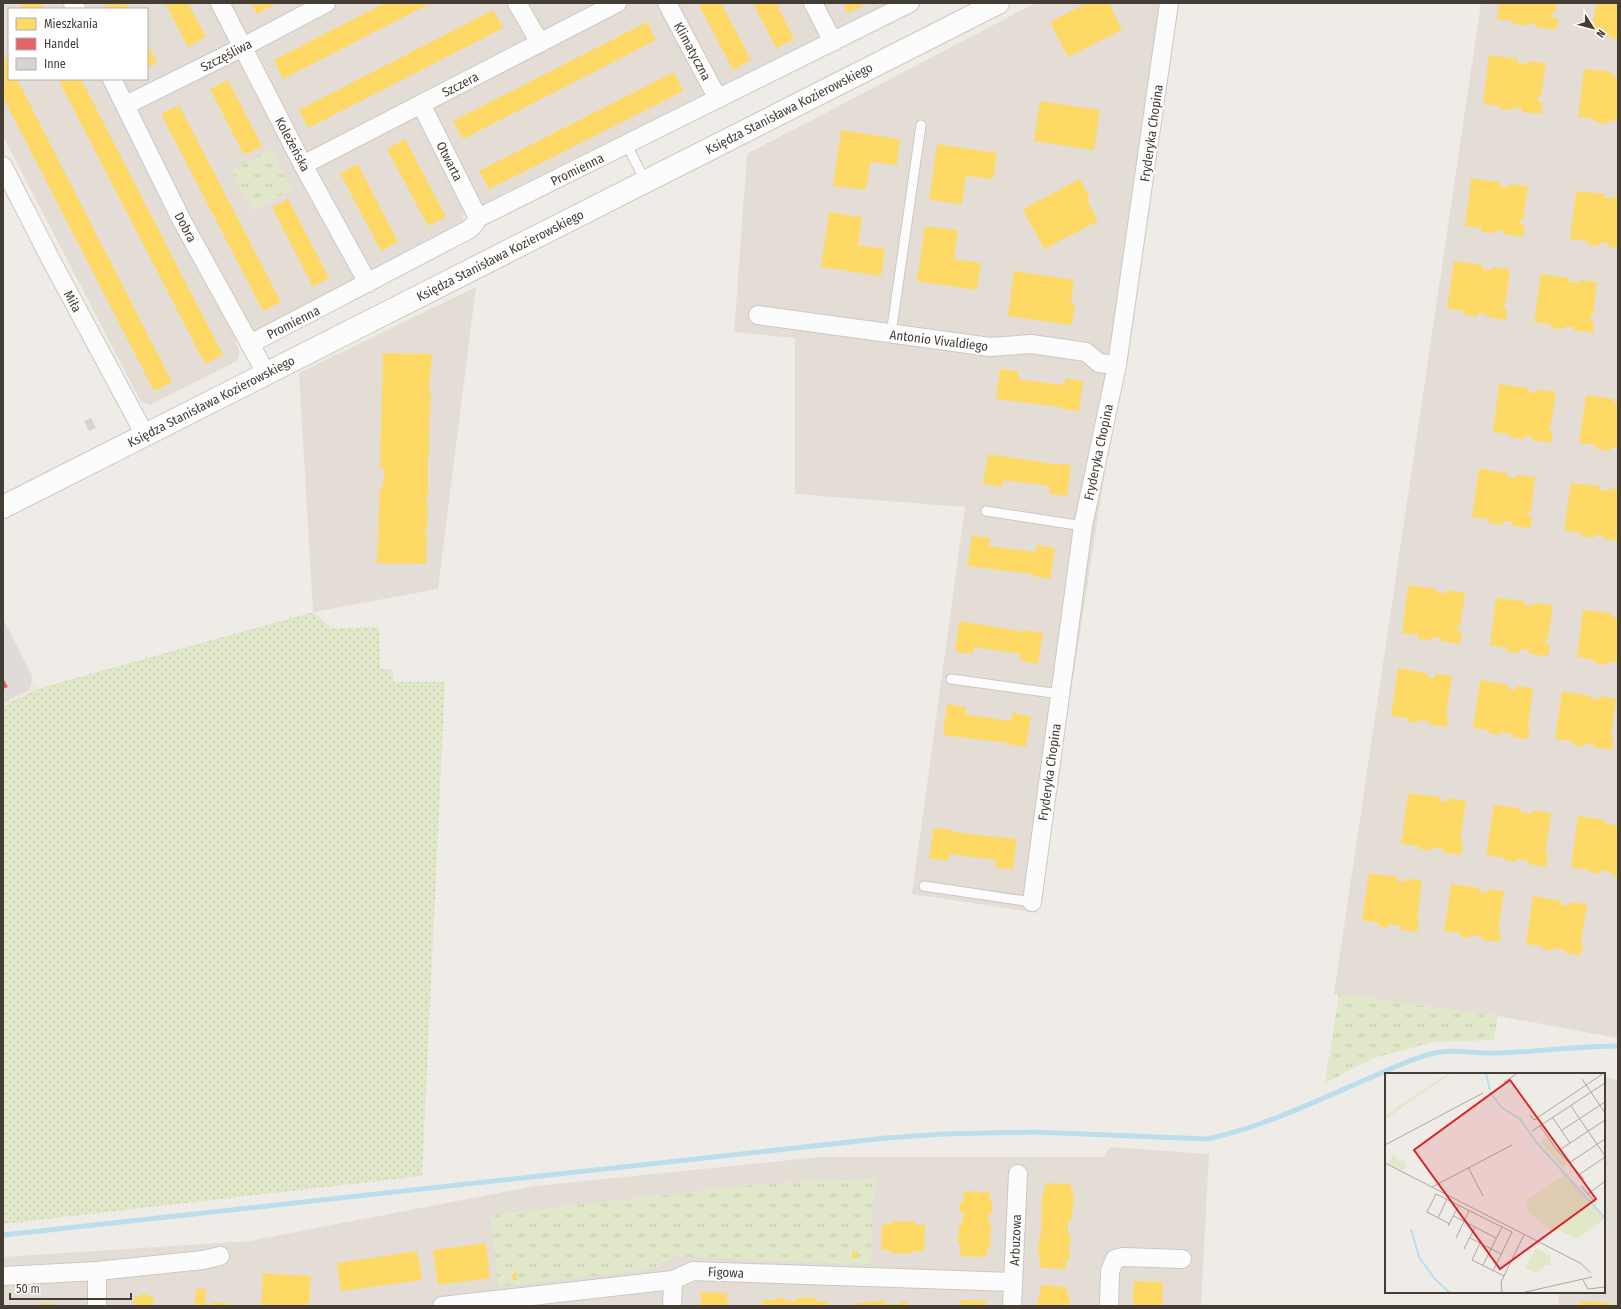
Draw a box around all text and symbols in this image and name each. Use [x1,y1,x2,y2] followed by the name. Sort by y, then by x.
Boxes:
[8,8,148,80] legend
[1573,8,1613,48] north arrow
[44,17,98,31] text: Mieszkania
[671,20,714,83] street label: Klimatyczna
[1593,27,1608,40] text: N
[198,36,254,75] street label: Szczęśliwa
[44,37,79,51] text: Handel
[44,57,66,71] text: Inne
[703,60,875,157] street label: Księdza Stanisława Kozierowskiego
[439,69,481,100] street label: Szczera
[1137,83,1166,183] street label: Fryderyka Chopina
[272,115,313,174] street label: Koleżeńska
[433,139,466,183] street label: Otwarta
[548,150,606,189] street label: Promienna
[414,207,586,304] street label: Księdza Stanisława Kozierowskiego
[171,210,200,245] street label: Dobra
[61,288,84,315] street label: Miła
[264,303,322,342] street label: Promienna
[889,327,989,354] street label: Antonio Vivaldiego
[125,353,297,450] street label: Księdza Stanisława Kozierowskiego
[1081,403,1116,502] street label: Fryderyka Chopina
[1035,722,1064,822] street label: Fryderyka Chopina
[1385,1073,1605,1293] inset map
[1007,1214,1024,1266] street label: Arbuzowa
[708,1264,744,1281] street label: Figowa
[10,1275,131,1301] scale bar
[16,1282,40,1296] text: 50 m

